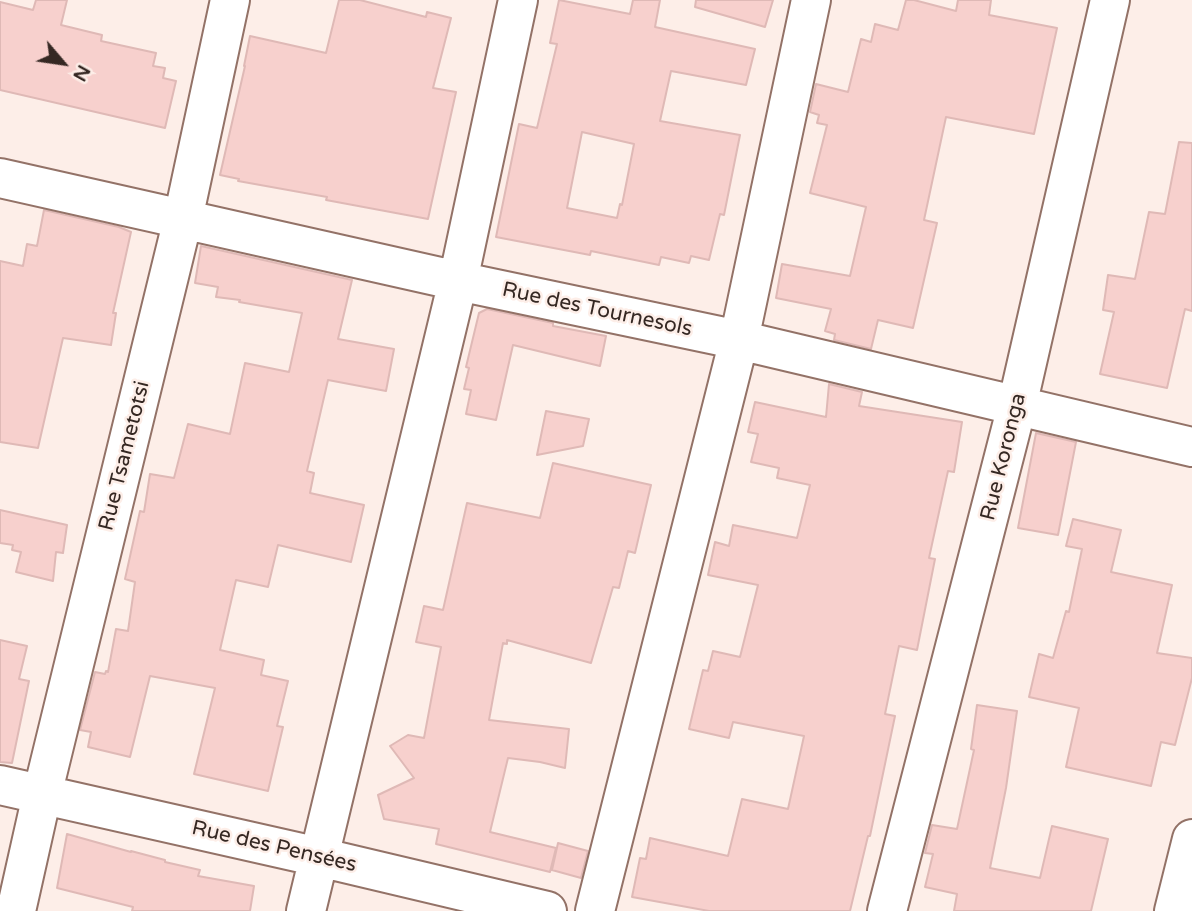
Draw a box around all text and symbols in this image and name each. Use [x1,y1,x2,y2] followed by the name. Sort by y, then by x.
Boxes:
[28,28,98,98] north arrow
[68,61,95,85] text: N
[500,278,694,342] street label: Rue des Tournesols
[94,379,156,533] street label: Rue Tsametotsi
[976,391,1032,523] street label: Rue Koronga
[189,816,359,878] street label: Rue des Pensées

